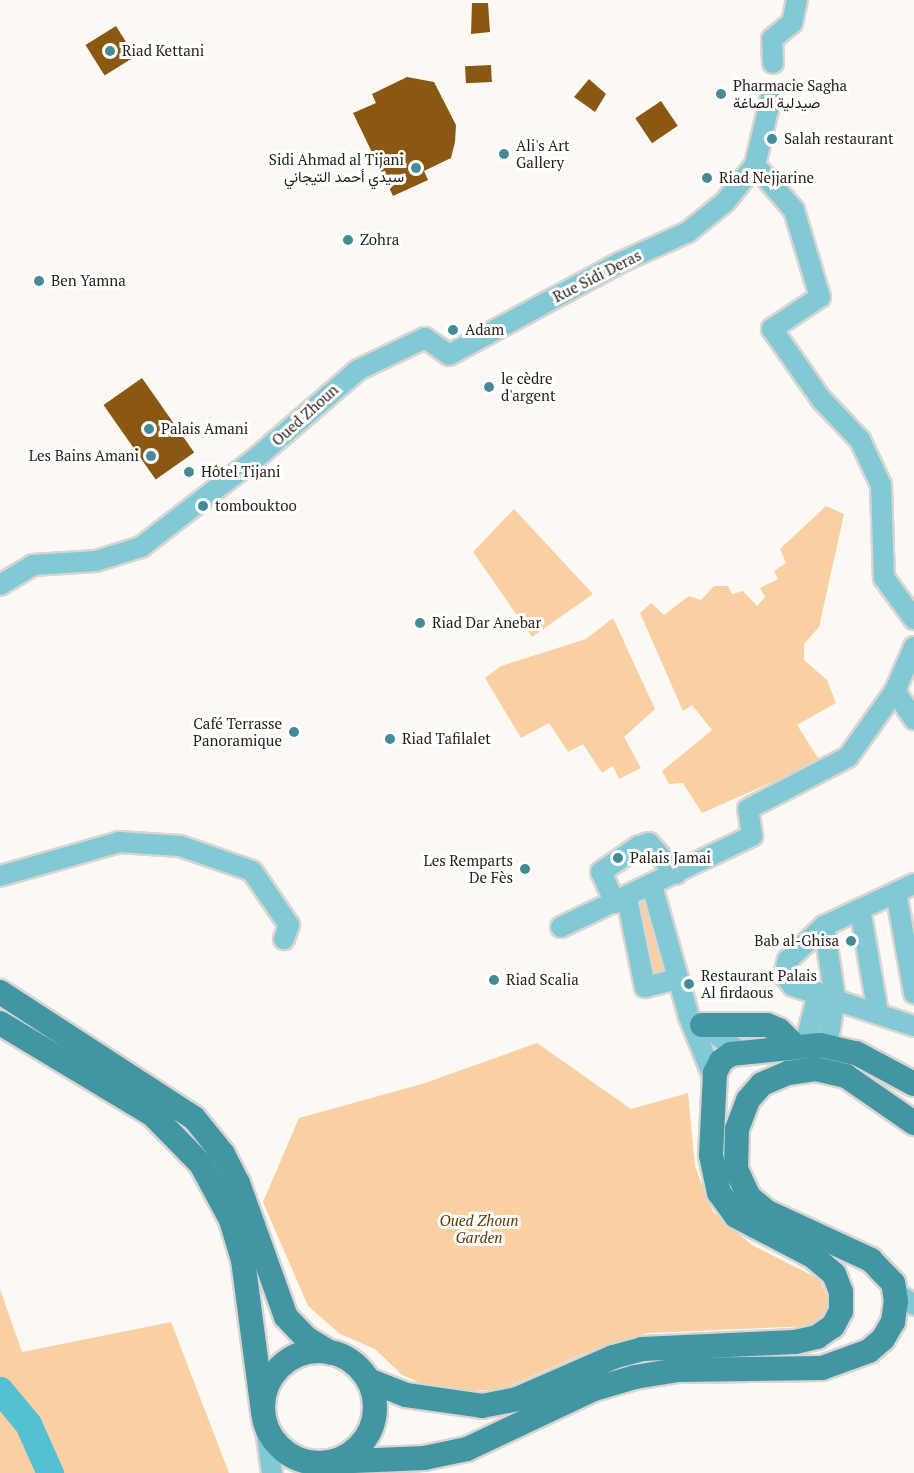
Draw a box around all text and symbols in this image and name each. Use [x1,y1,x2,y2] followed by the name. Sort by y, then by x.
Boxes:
[122,42,204,60] place label: Riad Kettani
[103,44,117,58] marker: Riad Kettani
[733,76,847,111] place label: Pharmacie Sagha صيدلية الصاغة
[714,87,728,101] marker: Pharmacie Sagha صيدلية الصاغة
[784,130,894,148] place label: Salah restaurant
[765,132,779,146] marker: Salah restaurant
[516,136,570,171] place label: Ali's Art Gallery
[497,147,511,161] marker: Ali's Art Gallery
[269,150,404,185] place label: Sidi Ahmad al Tijani سيدي أحمد التيجاني
[409,161,423,175] marker: Sidi Ahmad al Tijani سيدي أحمد التيجاني
[719,169,814,187] place label: Riad Nejjarine
[700,171,714,185] marker: Riad Nejjarine
[360,231,399,249] place label: Zohra
[341,233,355,247] marker: Zohra
[550,246,644,306] street label: Rue Sidi Deras
[51,272,126,290] place label: Ben Yamna
[32,274,46,288] marker: Ben Yamna
[465,321,504,339] place label: Adam
[446,323,460,337] marker: Adam
[501,369,555,404] place label: le cèdre d'argent
[482,380,496,394] marker: le cèdre d'argent
[268,381,342,449] street label: Oued Zhoun
[161,420,248,438] place label: Palais Amani
[142,422,156,436] marker: Palais Amani
[29,447,139,465] place label: Les Bains Amani
[144,449,158,463] marker: Les Bains Amani
[201,463,280,481] place label: Hôtel Tijani
[182,465,196,479] marker: Hôtel Tijani
[215,497,297,515] place label: tombouktoo
[196,499,210,513] marker: tombouktoo
[432,614,541,632] place label: Riad Dar Anebar
[413,616,427,630] marker: Riad Dar Anebar
[193,714,282,749] place label: Café Terrasse Panoramique
[287,725,301,739] marker: Café Terrasse Panoramique
[402,730,491,748] place label: Riad Tafilalet
[383,732,397,746] marker: Riad Tafilalet
[630,849,711,867] place label: Palais Jamai
[423,851,513,886] place label: Les Remparts De Fès
[611,851,625,865] marker: Palais Jamai
[518,862,532,876] marker: Les Remparts De Fès
[754,932,839,950] place label: Bab al-Ghisa
[844,934,858,948] marker: Bab al-Ghisa
[701,966,817,1001] place label: Restaurant Palais Al firdaous
[506,971,579,989] place label: Riad Scalia
[487,973,501,987] marker: Riad Scalia
[682,977,696,991] marker: Restaurant Palais Al firdaous
[439,1211,519,1246] park label: Oued Zhoun Garden

